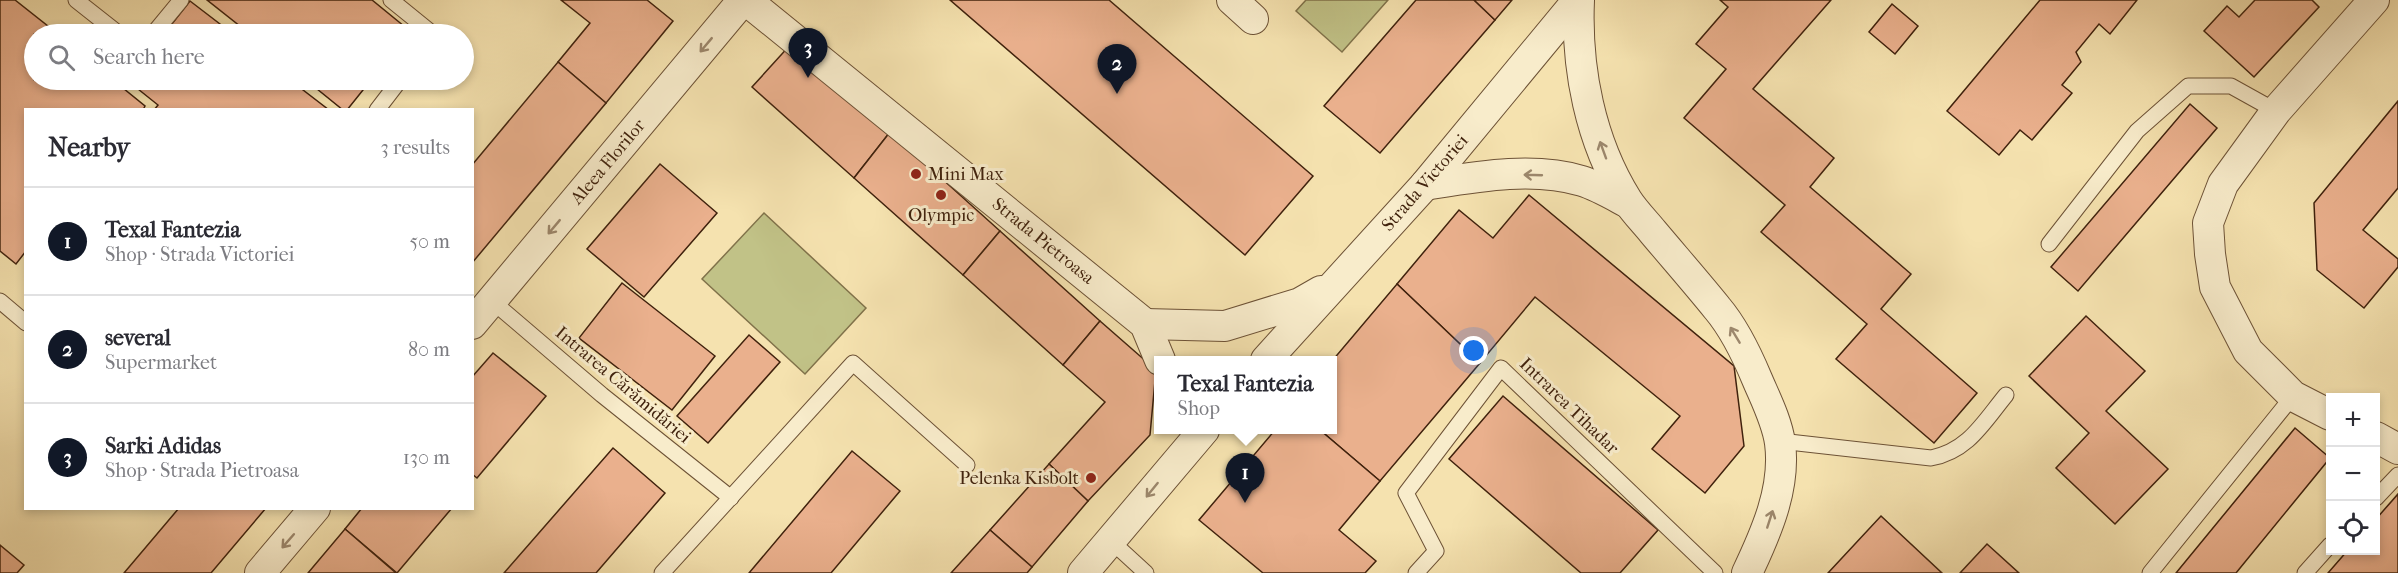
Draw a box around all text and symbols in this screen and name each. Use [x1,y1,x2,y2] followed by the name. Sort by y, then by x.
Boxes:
[24,24,474,90] search box
[788,28,828,78] pin: 3
[699,37,713,52] one-way arrow
[45,41,78,74] icon: search
[93,44,205,70] text: Search here
[1098,44,1136,94] pin: 2
[566,115,650,210] street label: Aleea Florilor
[1377,130,1473,236] street label: Strada Victoriei
[48,132,130,163] text: Nearby
[381,136,450,159] text: 3 results
[1596,141,1607,160] one-way arrow
[928,164,1004,185] place label: Mini Max
[909,167,923,181] marker: Mini Max
[1524,170,1544,181] one-way arrow
[934,188,948,202] marker: Olympic
[988,194,1099,289] street label: Strada Pietroasa
[908,205,974,226] place label: Olympic
[105,217,241,243] text: Texal Fantezia
[547,219,561,234] one-way arrow
[64,230,71,253] text: 1
[409,230,450,253] text: 50 m
[105,243,295,266] text: Shop · Strada Victoriei
[551,322,695,448] street label: Intrarea Cărămidăriei
[105,325,171,351] text: several
[1728,327,1740,344] one-way arrow
[1459,336,1488,365] your location
[62,338,73,361] text: 2
[408,338,450,361] text: 80 m
[105,351,217,374] text: Supermarket
[1515,353,1623,459] street label: Intrarea Tihadar
[1154,356,1337,434] popup
[1178,371,1313,397] text: Texal Fantezia
[2326,393,2380,555] map controls
[2326,393,2380,447] button: +
[1178,397,1220,420] text: Shop
[105,433,221,459] text: Sarki Adidas
[63,446,72,469] text: 3
[403,446,450,469] text: 130 m
[2326,447,2380,501] button: −
[1226,454,1264,503] pin: 1
[105,459,299,482] text: Shop · Strada Pietroasa
[959,468,1080,489] place label: Pelenka Kisbolt
[1084,471,1098,485] marker: Pelenka Kisbolt
[1146,481,1159,497] one-way arrow
[2326,501,2380,555] button: locate
[1765,510,1776,529] one-way arrow
[281,533,294,549] one-way arrow

